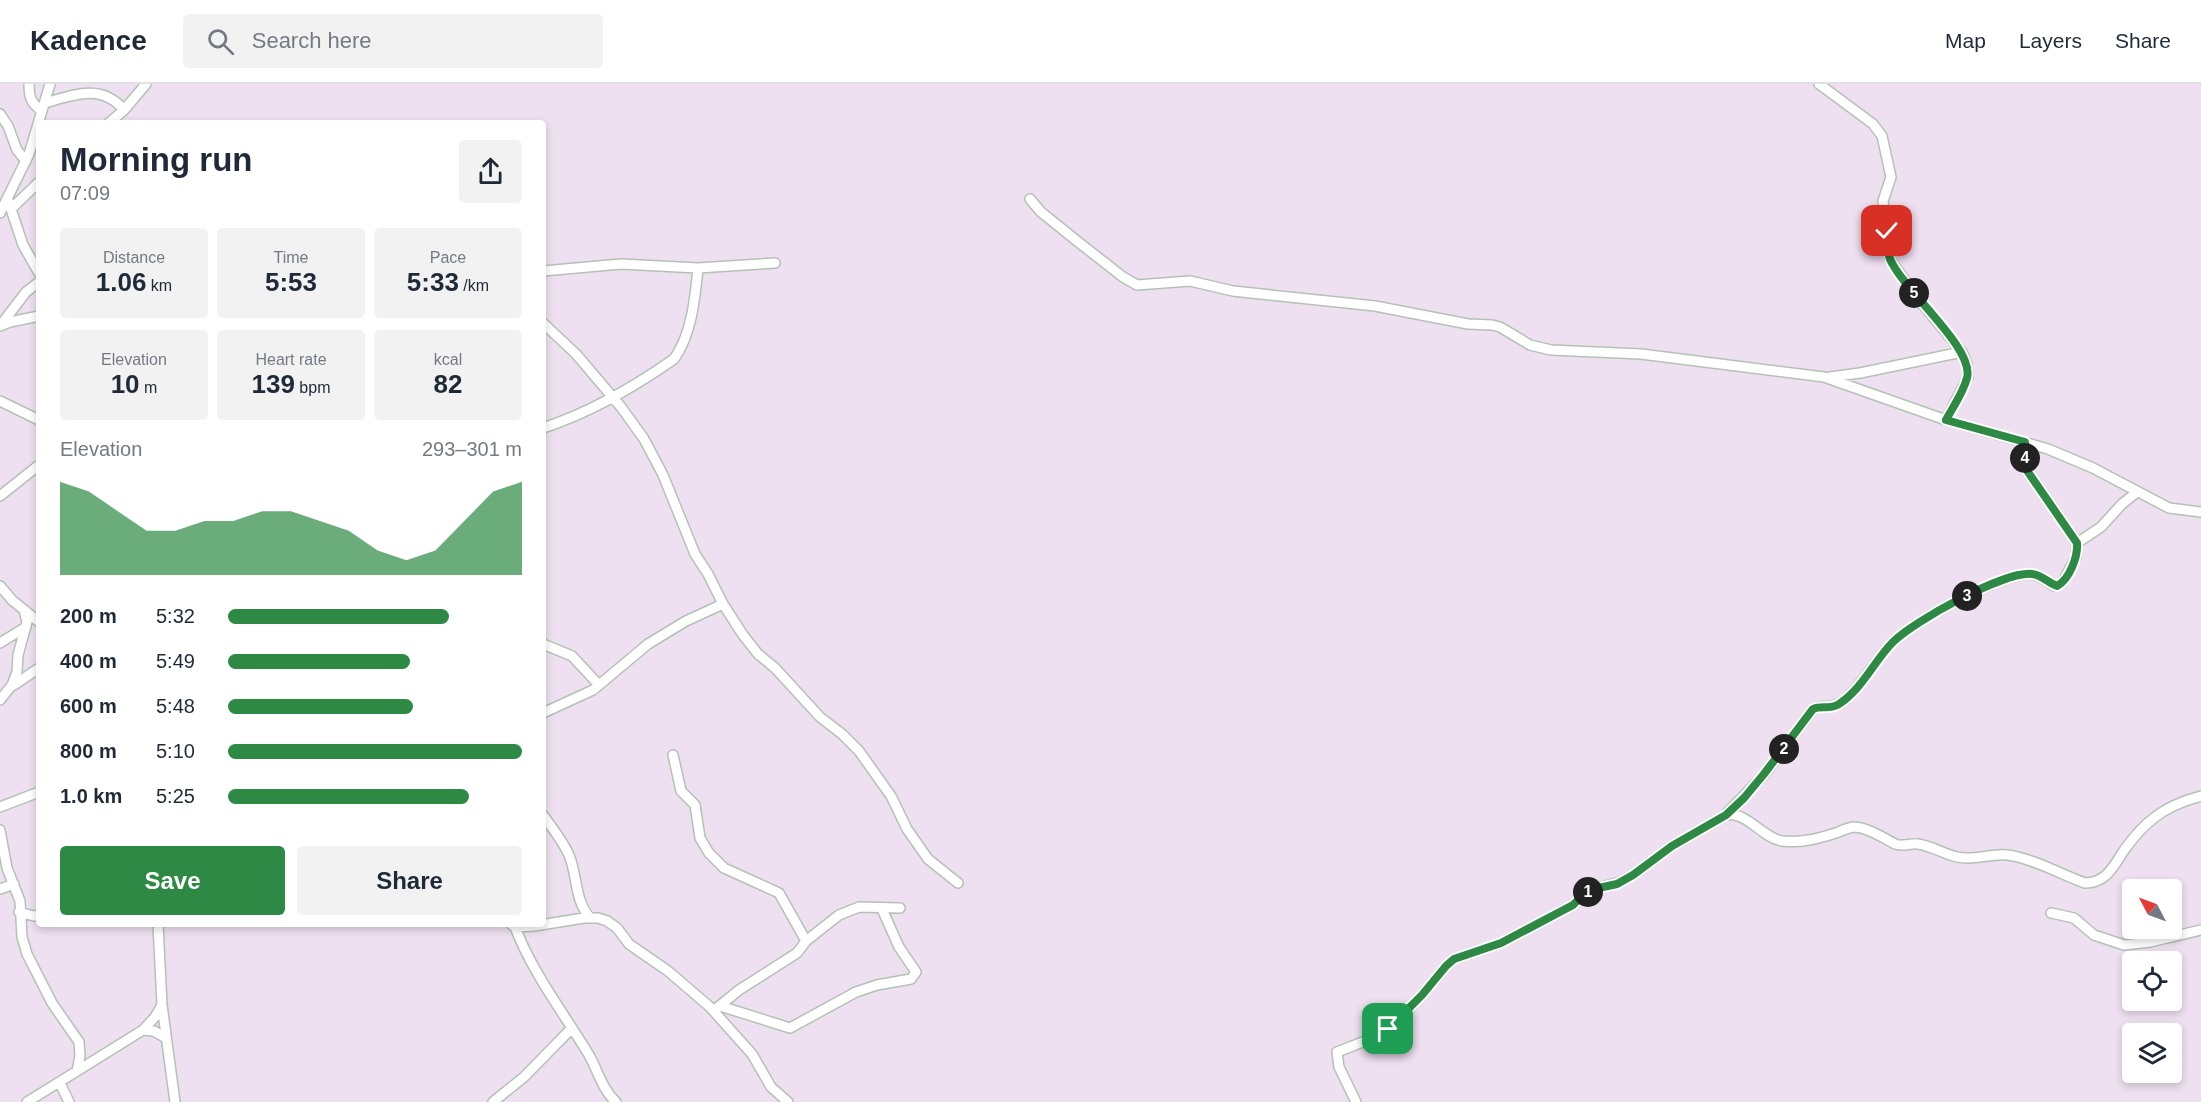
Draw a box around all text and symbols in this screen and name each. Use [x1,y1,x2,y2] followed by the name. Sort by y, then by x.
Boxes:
[183,14,603,68] search box
[30,25,147,56] text: Kadence
[204,25,237,58] icon: search
[252,28,372,53] text: Search here
[1945,29,1986,52] text: Map
[2019,29,2082,52] text: Layers
[2115,29,2171,52] text: Share
[459,140,522,203] button: share
[60,141,252,178] text: Morning run
[60,182,110,204] text: 07:09
[1861,205,1912,256] pin
[1870,214,1903,247] icon: check
[103,249,165,266] text: Distance
[274,249,308,266] text: Time
[430,249,466,266] text: Pace
[96,267,146,297] text: 1.06
[265,267,317,297] text: 5:53
[407,267,459,297] text: 5:33
[146,277,172,294] text: km
[459,277,489,294] text: /km
[1899,278,1929,308] pin: 5
[1910,284,1918,301] text: 5
[101,351,167,368] text: Elevation
[255,351,327,368] text: Heart rate
[434,351,462,368] text: kcal
[111,369,140,399] text: 10
[252,369,295,399] text: 139
[434,369,462,399] text: 82
[140,379,157,396] text: m
[295,379,330,396] text: bpm
[60,438,142,460] text: Elevation
[422,438,522,460] text: 293–301 m
[2010,443,2040,473] pin: 4
[2021,449,2029,466] text: 4
[1952,581,1982,611] pin: 3
[1963,587,1971,604] text: 3
[60,605,117,627] text: 200 m
[156,605,195,627] text: 5:32
[60,650,117,672] text: 400 m
[156,650,195,672] text: 5:49
[60,695,117,717] text: 600 m
[156,695,195,717] text: 5:48
[1769,734,1799,764] pin: 2
[60,740,117,762] text: 800 m
[156,740,195,762] text: 5:10
[1780,740,1788,757] text: 2
[60,785,122,807] text: 1.0 km
[156,785,195,807] text: 5:25
[60,846,285,915] button: Save
[297,846,522,915] button: Share
[1573,877,1603,907] pin: 1
[2122,879,2182,939] north arrow
[2122,879,2182,1083] map controls
[1584,883,1592,900] text: 1
[2122,951,2182,1011] button: locate
[1362,1003,1413,1054] pin
[1371,1012,1404,1045] icon: arrive
[2122,1023,2182,1083] button: layers

